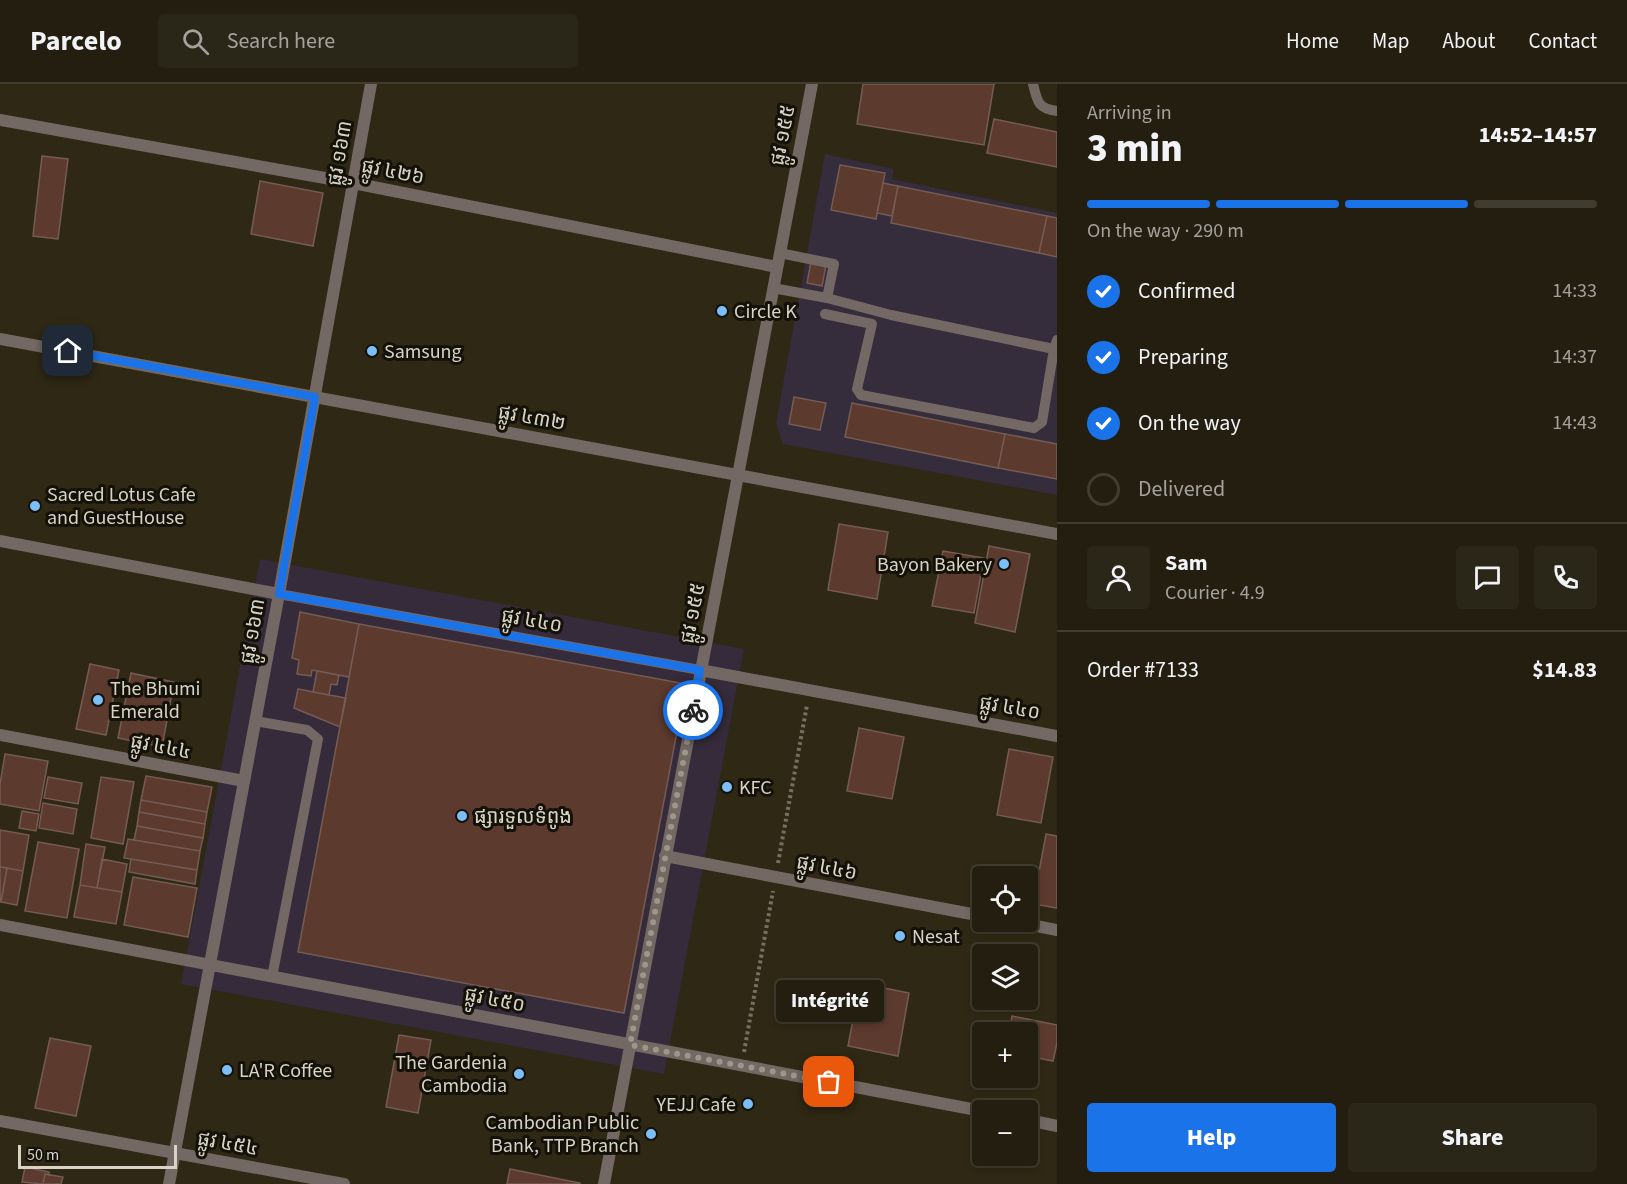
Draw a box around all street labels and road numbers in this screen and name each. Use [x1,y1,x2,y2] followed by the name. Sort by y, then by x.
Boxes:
[763,102,806,169] street label: ផ្លូវ ១៥៥
[320,118,363,189] street label: ផ្លូវ ១៦៣
[358,152,427,196] street label: ផ្លូវ ៤២៦
[495,398,568,442] street label: ផ្លូវ ៤៣២
[673,580,716,647] street label: ផ្លូវ ១៥៥
[233,596,276,667] street label: ផ្លូវ ១៦៣
[499,602,564,644] street label: ផ្លូវ ៤៤០
[977,689,1042,731] street label: ផ្លូវ ៤៤០
[127,727,194,770] street label: ផ្លូវ ៤៤៤
[793,848,860,891] street label: ផ្លូវ ៤៤៦
[461,980,528,1023] street label: ផ្លូវ ៤៥០
[195,1125,260,1167] street label: ផ្លូវ ៤៥៤

